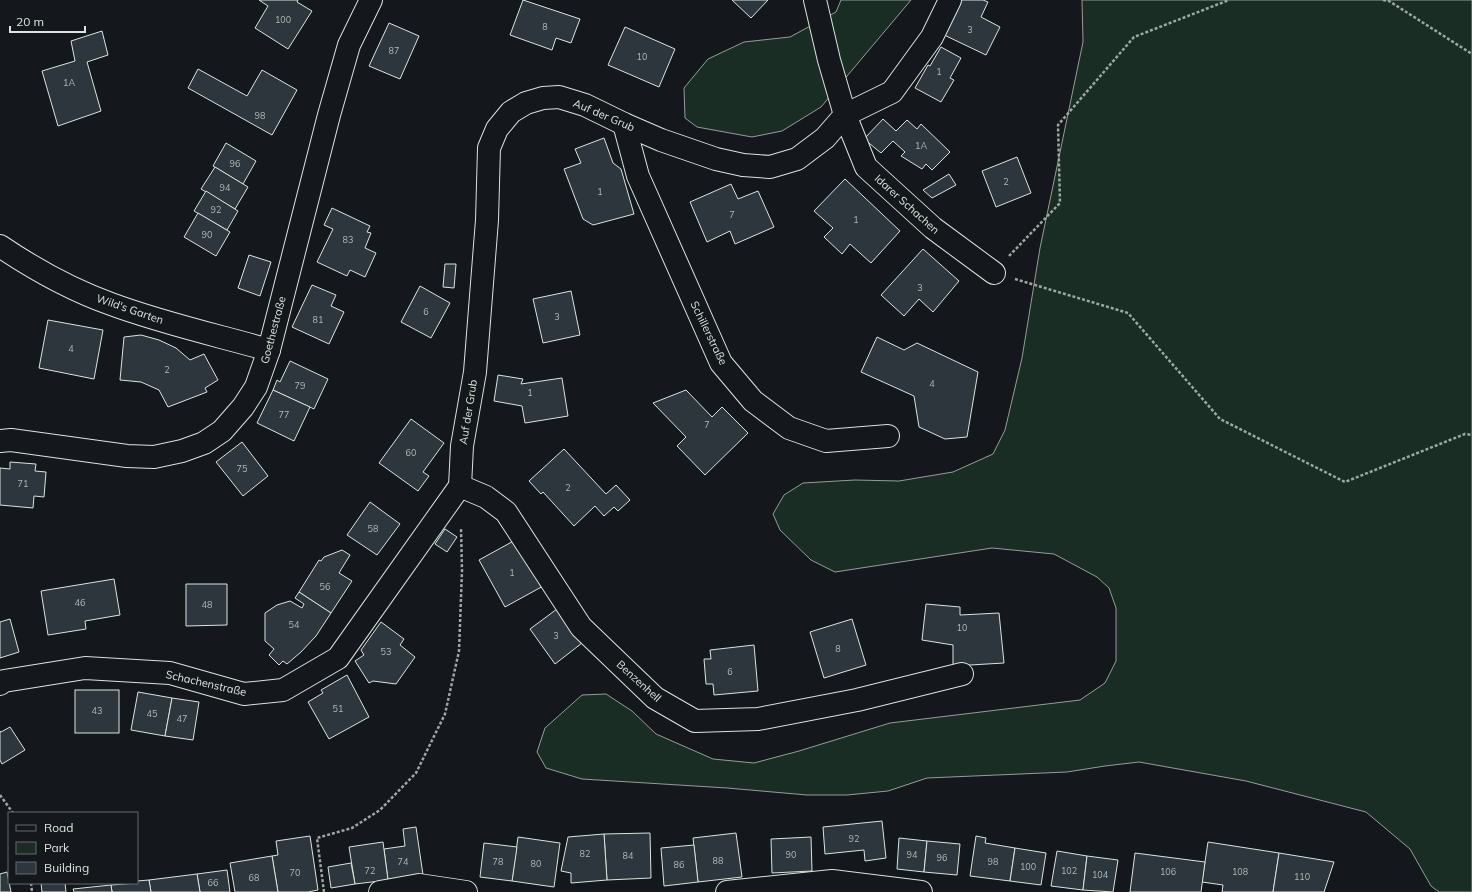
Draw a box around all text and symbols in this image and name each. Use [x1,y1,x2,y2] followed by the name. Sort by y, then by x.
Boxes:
[10,8,85,34] scale bar
[16,14,44,29] text: 20 m
[275,14,291,25] house number: 100
[542,21,548,32] house number: 8
[967,24,973,35] house number: 3
[389,45,399,56] house number: 87
[637,51,647,62] house number: 10
[936,66,942,77] house number: 1
[63,77,75,88] house number: 1A
[571,96,637,134] street label: Auf der Grub
[255,110,265,121] house number: 98
[915,140,927,151] house number: 1A
[230,158,240,169] house number: 96
[872,171,942,237] street label: Idarer Schachen
[1003,176,1009,187] house number: 2
[220,182,231,193] house number: 94
[597,186,603,197] house number: 1
[211,204,221,215] house number: 92
[729,209,735,220] house number: 7
[853,214,859,225] house number: 1
[202,229,212,240] house number: 90
[343,234,353,245] house number: 83
[917,282,923,293] house number: 3
[95,291,165,327] street label: Wild's Garten
[257,295,289,365] street label: Goethestraße
[688,299,730,367] street label: Schillerstraße
[423,306,429,317] house number: 6
[554,311,560,322] house number: 3
[313,314,323,325] house number: 81
[68,343,74,354] house number: 4
[164,364,170,375] house number: 2
[456,378,480,445] street label: Auf der Grub
[929,378,935,389] house number: 4
[295,380,305,391] house number: 79
[527,387,533,398] house number: 1
[279,409,289,420] house number: 77
[704,419,710,430] house number: 7
[406,447,416,458] house number: 60
[237,463,248,474] house number: 75
[18,478,28,489] house number: 71
[565,482,571,493] house number: 2
[368,523,378,534] house number: 58
[509,567,515,578] house number: 1
[320,581,330,592] house number: 56
[75,597,85,608] house number: 46
[202,599,212,610] house number: 48
[289,619,300,630] house number: 54
[957,622,967,633] house number: 10
[553,630,559,641] house number: 3
[835,643,841,654] house number: 8
[381,646,391,657] house number: 53
[614,657,664,705] street label: Benzenhell
[727,666,733,677] house number: 6
[164,667,248,699] street label: Schachenstraße
[333,703,343,714] house number: 51
[92,705,102,716] house number: 43
[147,708,158,719] house number: 45
[177,713,187,724] house number: 47
[8,812,138,884] legend
[44,820,73,835] text: Road
[849,833,859,844] house number: 92
[44,840,70,855] text: Park
[580,848,590,859] house number: 82
[786,849,796,860] house number: 90
[907,849,918,860] house number: 94
[623,850,634,861] house number: 84
[937,852,947,863] house number: 96
[713,855,723,866] house number: 88
[398,856,409,867] house number: 74
[493,856,503,867] house number: 78
[988,856,998,867] house number: 98
[531,858,541,869] house number: 80
[674,859,684,870] house number: 86
[44,860,89,875] text: Building
[1020,861,1036,872] house number: 100
[365,865,375,876] house number: 72
[1061,865,1077,876] house number: 102
[1160,866,1176,877] house number: 106
[1232,866,1248,877] house number: 108
[290,867,300,878] house number: 70
[1092,869,1109,880] house number: 104
[1294,871,1310,882] house number: 110
[249,872,259,883] house number: 68
[208,877,218,888] house number: 66

